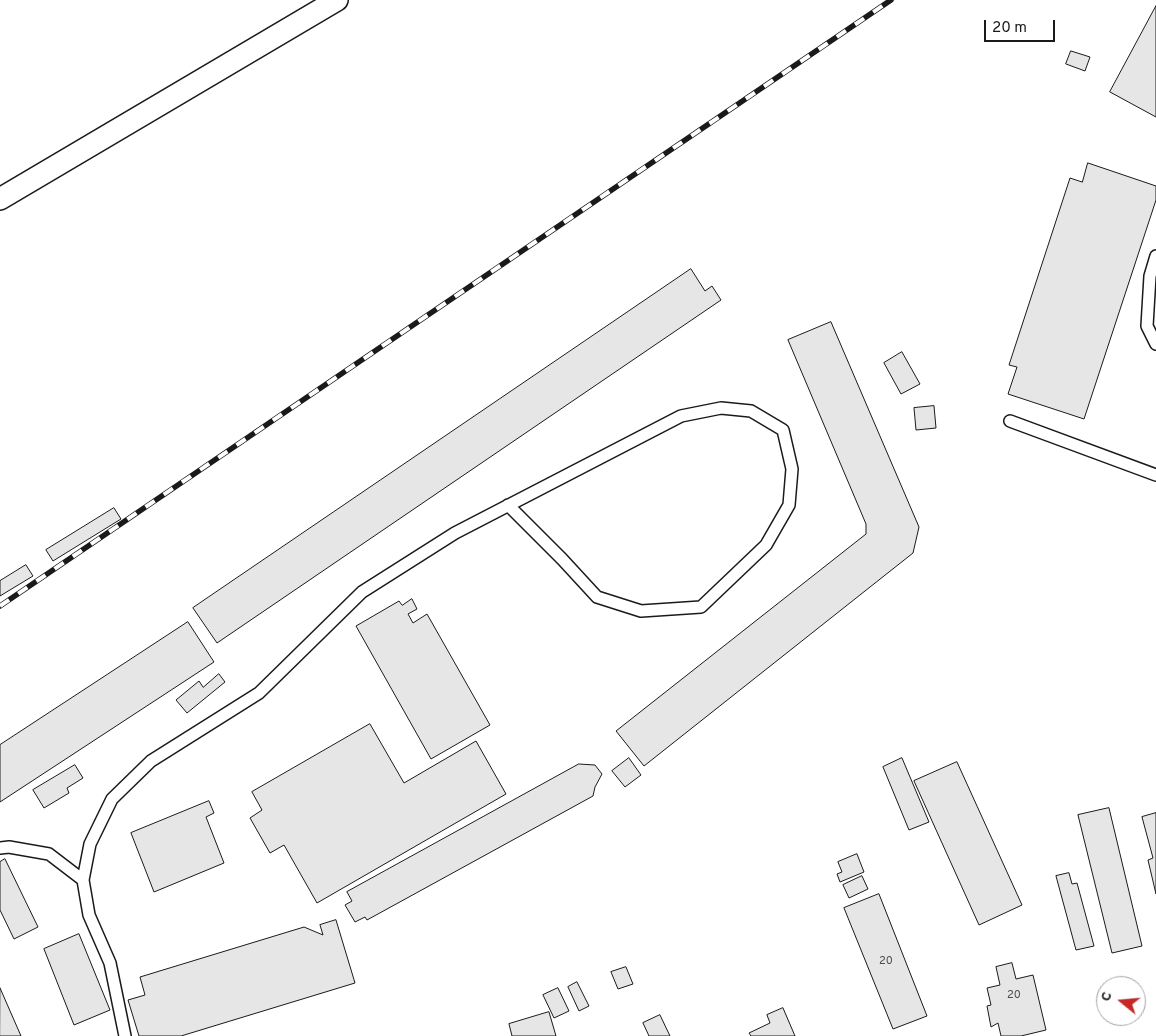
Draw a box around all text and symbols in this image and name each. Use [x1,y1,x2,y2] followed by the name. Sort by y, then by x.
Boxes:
[986,10,1057,42] scale bar
[992,19,1027,38] text: 20 m
[879,955,893,969] house number: 20
[1096,976,1146,1026] north arrow
[1007,989,1021,1003] house number: 20
[1098,990,1117,1004] text: С

